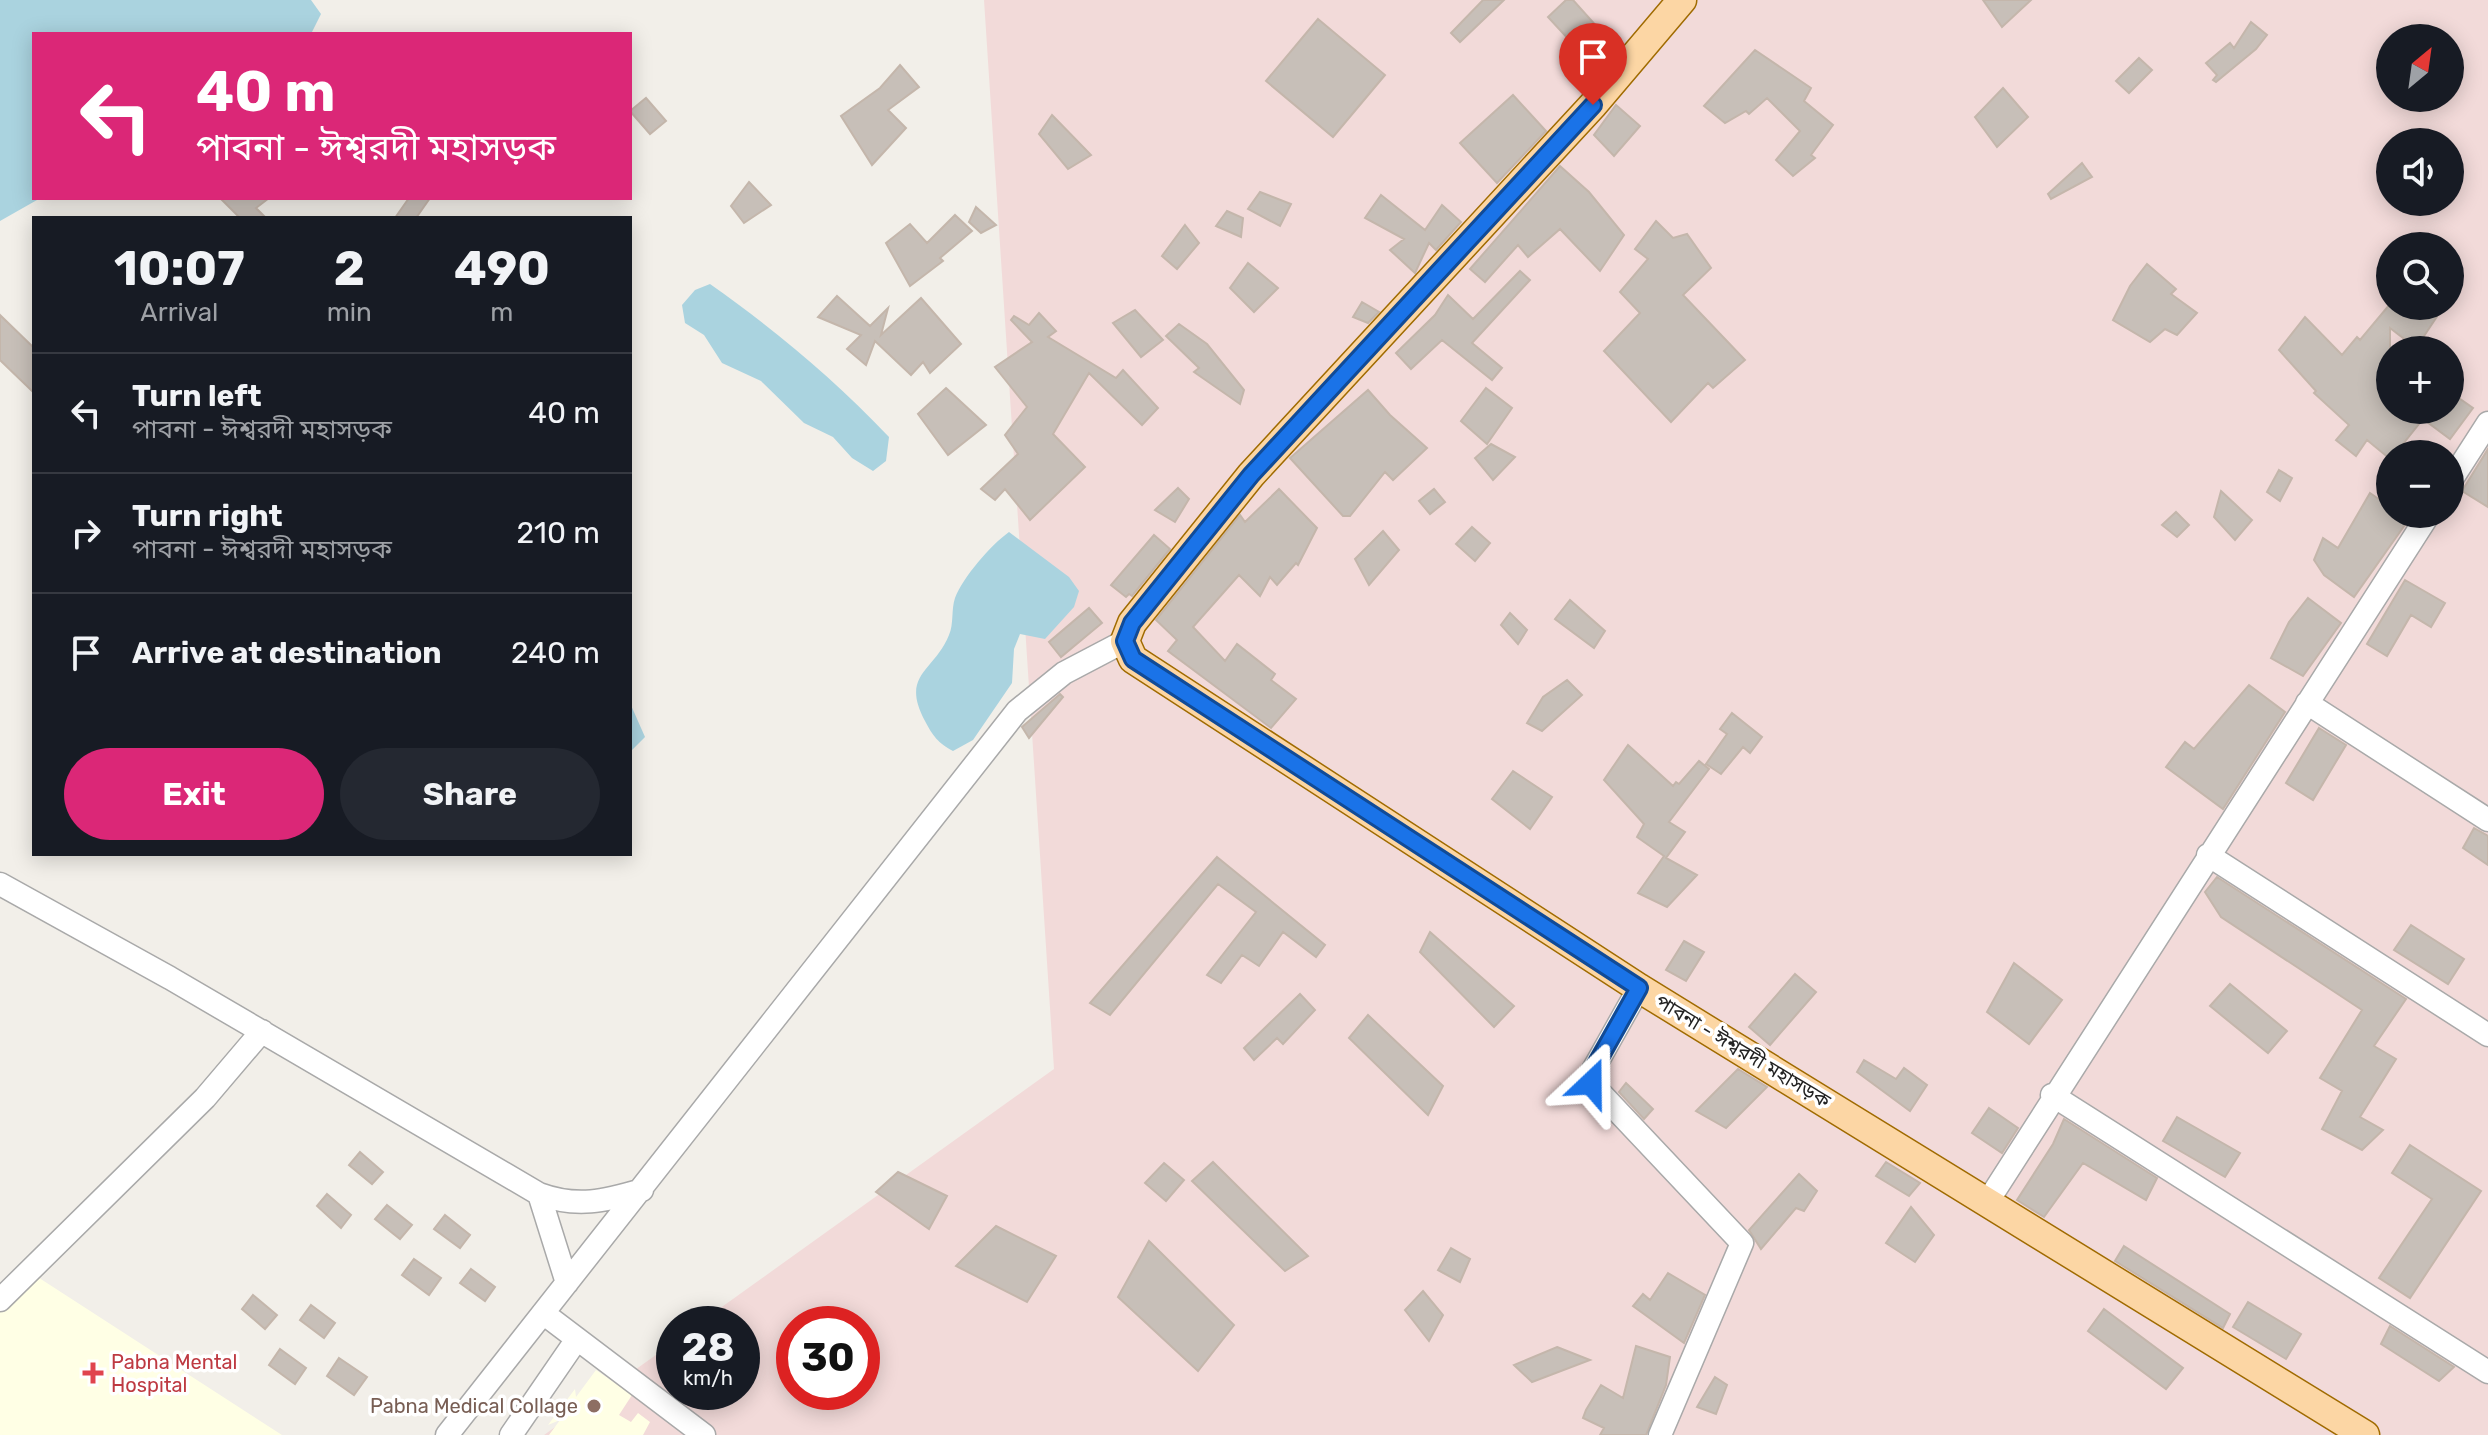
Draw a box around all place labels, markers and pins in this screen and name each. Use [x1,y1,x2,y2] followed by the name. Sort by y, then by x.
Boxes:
[1559,23,1627,105] pin
[111,1350,237,1397] place label: Pabna Mental Hospital
[82,1362,104,1384] marker: Pabna Mental Hospital
[370,1394,578,1418] place label: Pabna Medical Collage
[585,1397,603,1415] marker: Pabna Medical Collage

